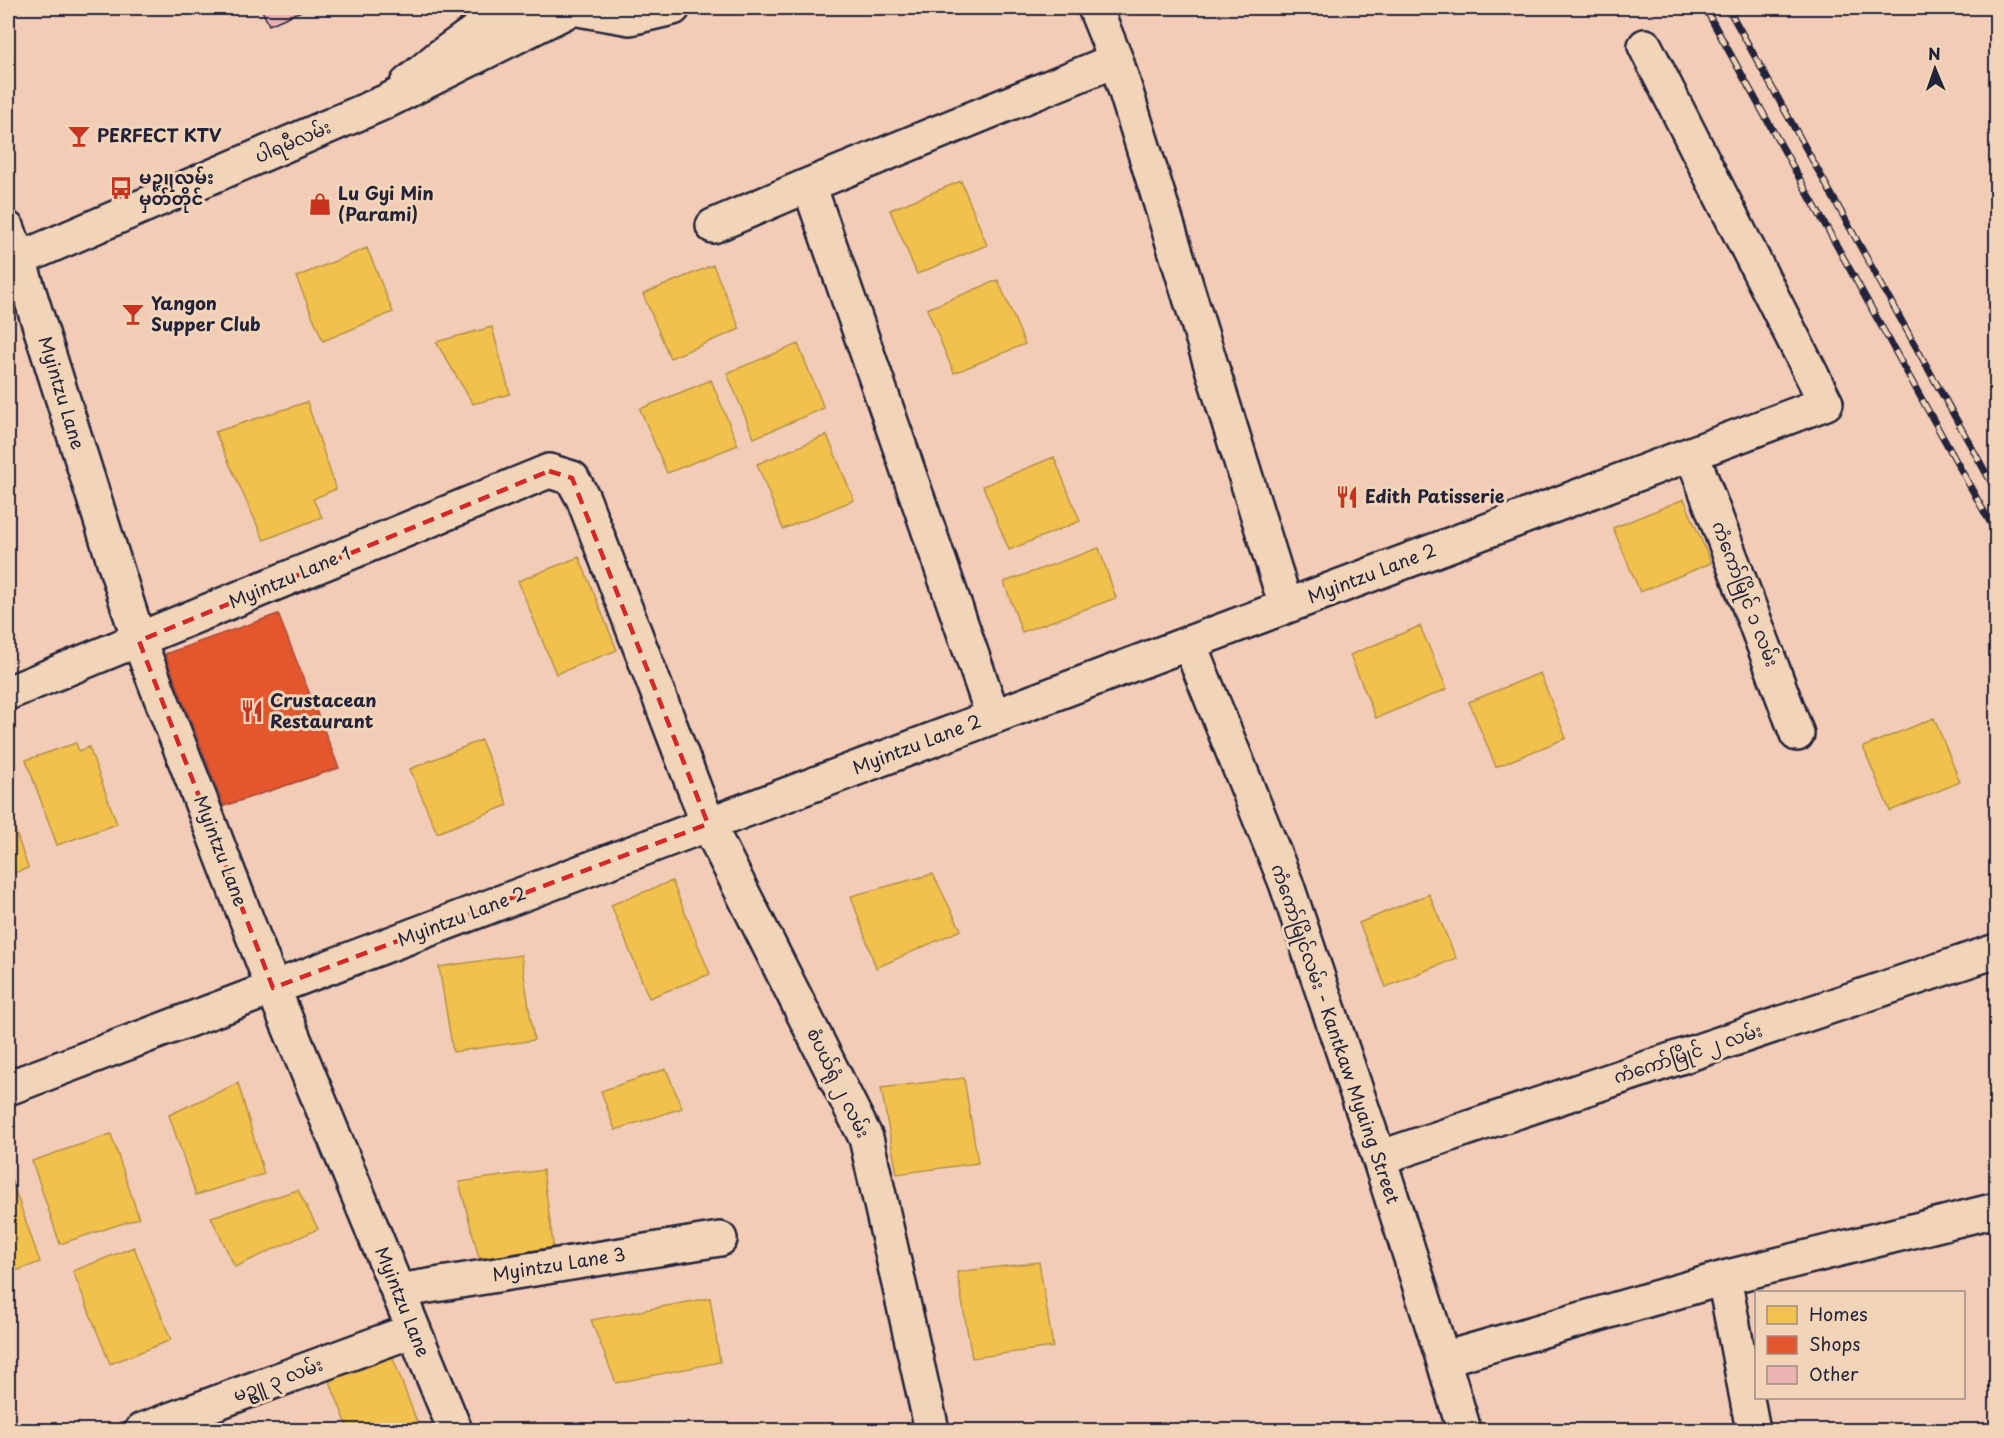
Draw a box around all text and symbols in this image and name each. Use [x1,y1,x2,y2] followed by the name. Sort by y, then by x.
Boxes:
[1905,39,1965,99] north arrow
[1928,41,1941,65] text: N
[250,113,336,171] street label: ပါရမီလမ်း
[97,121,222,148] place label: PERFECT KTV
[66,123,92,149] bar icon: PERFECT KTV
[139,163,214,213] place label: မဉ္ဇူလမ်း မှတ်တိုင်
[108,175,134,201] bus stop icon: မဉ္ဇူလမ်း မှတ်တိုင်
[338,179,434,227] place label: Lu Gyi Min (Parami)
[307,191,333,217] shop icon: Lu Gyi Min (Parami)
[151,289,261,337] place label: Yangon Supper Club
[120,301,146,327] bar icon: Yangon Supper Club
[32,333,92,453] street label: Myintzu Lane
[1365,482,1505,509] place label: Edith Patisserie
[1334,484,1360,510] restaurant icon: Edith Patisserie
[1703,517,1787,671] street label: ကံကော်မြိုင် ၁ လမ်း
[1303,536,1440,610] street label: Myintzu Lane 2
[224,539,355,615] street label: Myintzu Lane 1
[270,686,377,734] place label: Crustacean Restaurant
[239,698,265,724] restaurant icon: Crustacean Restaurant
[848,707,985,781] street label: Myintzu Lane 2
[188,791,255,910] street label: Myintzu Lane
[1263,860,1407,1208] street label: ကံကော်မြိုင်လမ်း - Kantkaw Myaing Street
[393,879,530,953] street label: Myintzu Lane 2
[1610,1016,1766,1092] street label: ကံကော်မြိုင် ၂ လမ်း
[798,1023,878,1143] street label: စံပယ်ရုံ ၂ လမ်း
[490,1240,627,1287] street label: Myintzu Lane 3
[369,1242,438,1361] street label: Myintzu Lane
[1755,1291,1965,1399] legend
[1809,1300,1867,1327] text: Homes
[1809,1330,1860,1357] text: Shops
[229,1350,327,1410] street label: မဥ္ဇူ ၃ လမ်း
[1809,1360,1859,1387] text: Other

